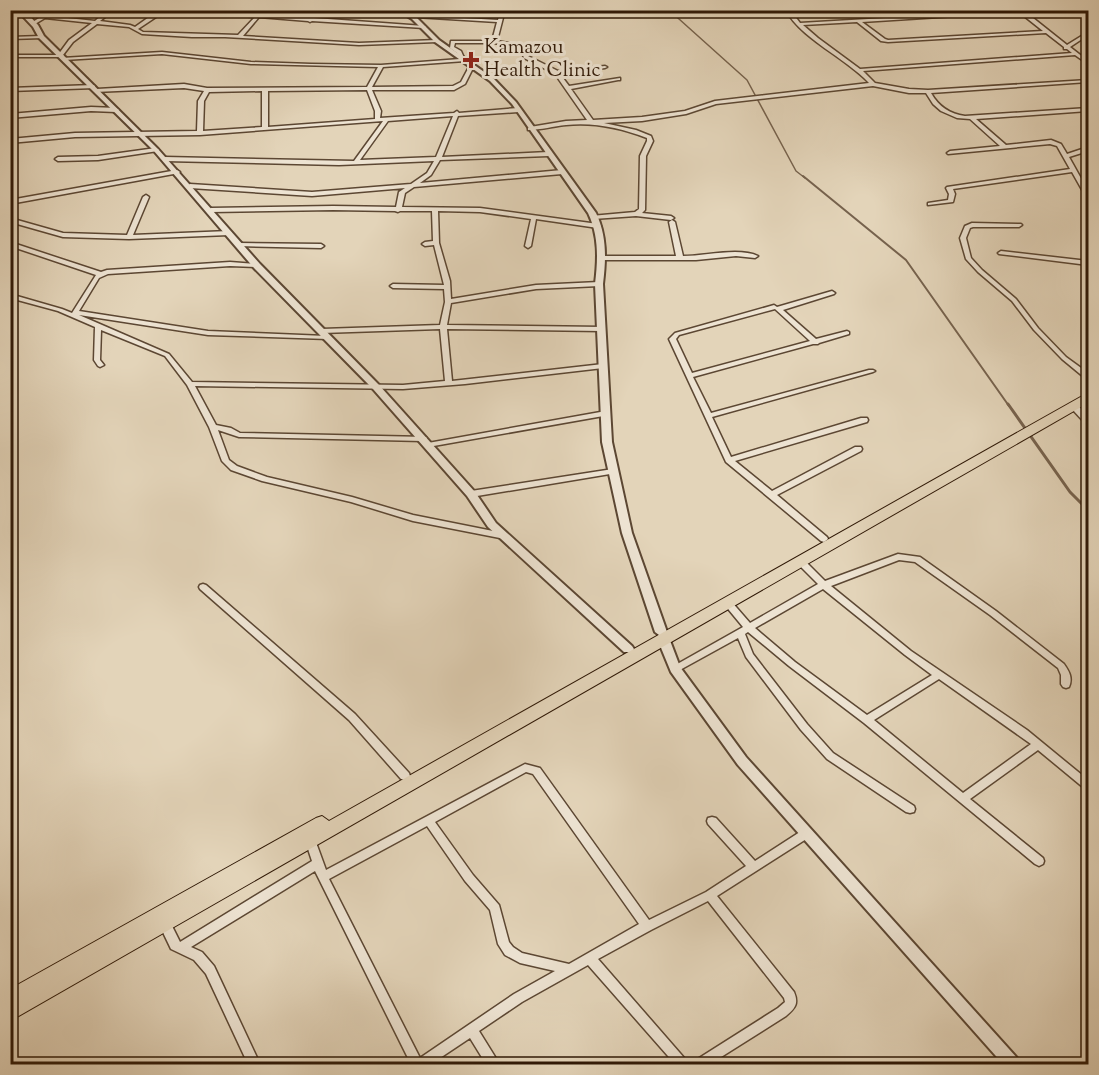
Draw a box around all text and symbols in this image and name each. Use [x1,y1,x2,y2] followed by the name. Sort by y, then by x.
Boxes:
[484,34,600,86] place label: Kamazou Health Clinic
[462,51,480,69] marker: Kamazou Health Clinic

